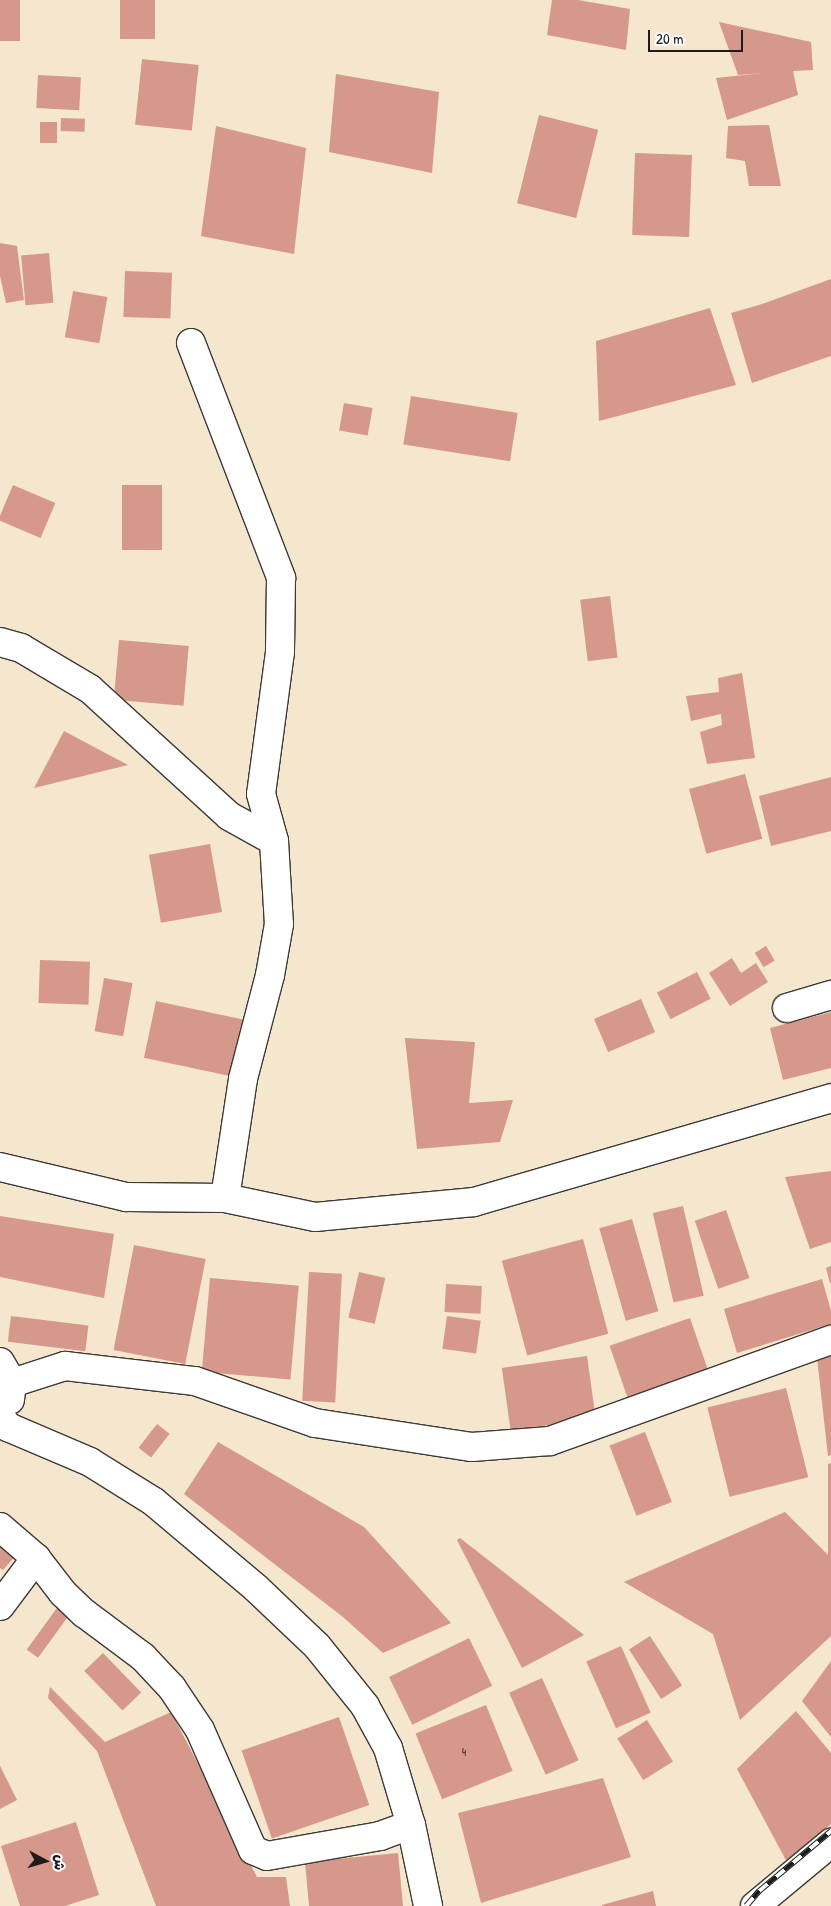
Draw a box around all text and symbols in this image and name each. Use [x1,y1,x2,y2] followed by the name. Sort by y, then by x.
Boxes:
[651,20,746,52] scale bar
[656,28,683,49] text: 20 m
[462,1745,466,1759] house number: 4
[20,1836,70,1886] north arrow
[50,1854,71,1871] text: ش

